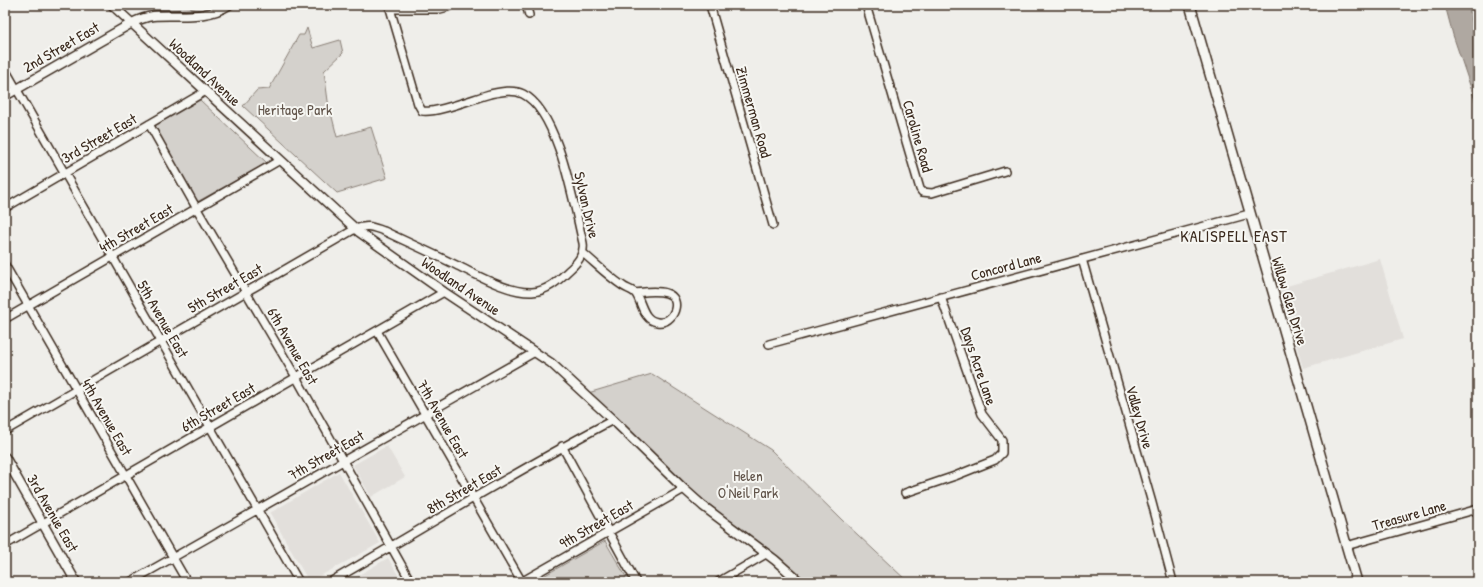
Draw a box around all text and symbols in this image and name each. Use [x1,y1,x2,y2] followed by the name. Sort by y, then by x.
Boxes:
[19,16,104,77] street label: 2nd Street East
[164,33,246,111] street label: Woodland Avenue
[731,64,777,160] street label: Zimmerman Road
[898,98,938,175] street label: Caroline Road
[258,99,332,120] park label: Heritage Park
[58,108,141,168] street label: 3rd Street East
[569,170,605,240] street label: Sylvan Drive
[95,198,178,258] street label: 4th Street East
[1180,225,1288,247] district label: KALISPELL EAST
[968,247,1044,285] street label: Concord Lane
[417,252,505,320] street label: Woodland Avenue
[1267,254,1313,348] street label: Willow Glen Drive
[184,258,267,318] street label: 5th Street East
[132,276,194,362] street label: 5th Avenue East
[262,304,324,389] street label: 6th Avenue East
[956,324,1002,408] street label: Days Acre Lane
[77,375,138,460] street label: 4th Avenue East
[412,376,474,463] street label: 7th Avenue East
[177,377,260,437] street label: 6th Street East
[1121,383,1159,451] street label: Valley Drive
[284,424,368,485] street label: 7th Street East
[423,459,506,519] street label: 8th Street East
[718,465,778,503] park label: Helen O'Neil Park
[22,470,84,557] street label: 3rd Avenue East
[555,494,638,554] street label: 9th Street East
[1370,494,1448,536] street label: Treasure Lane

